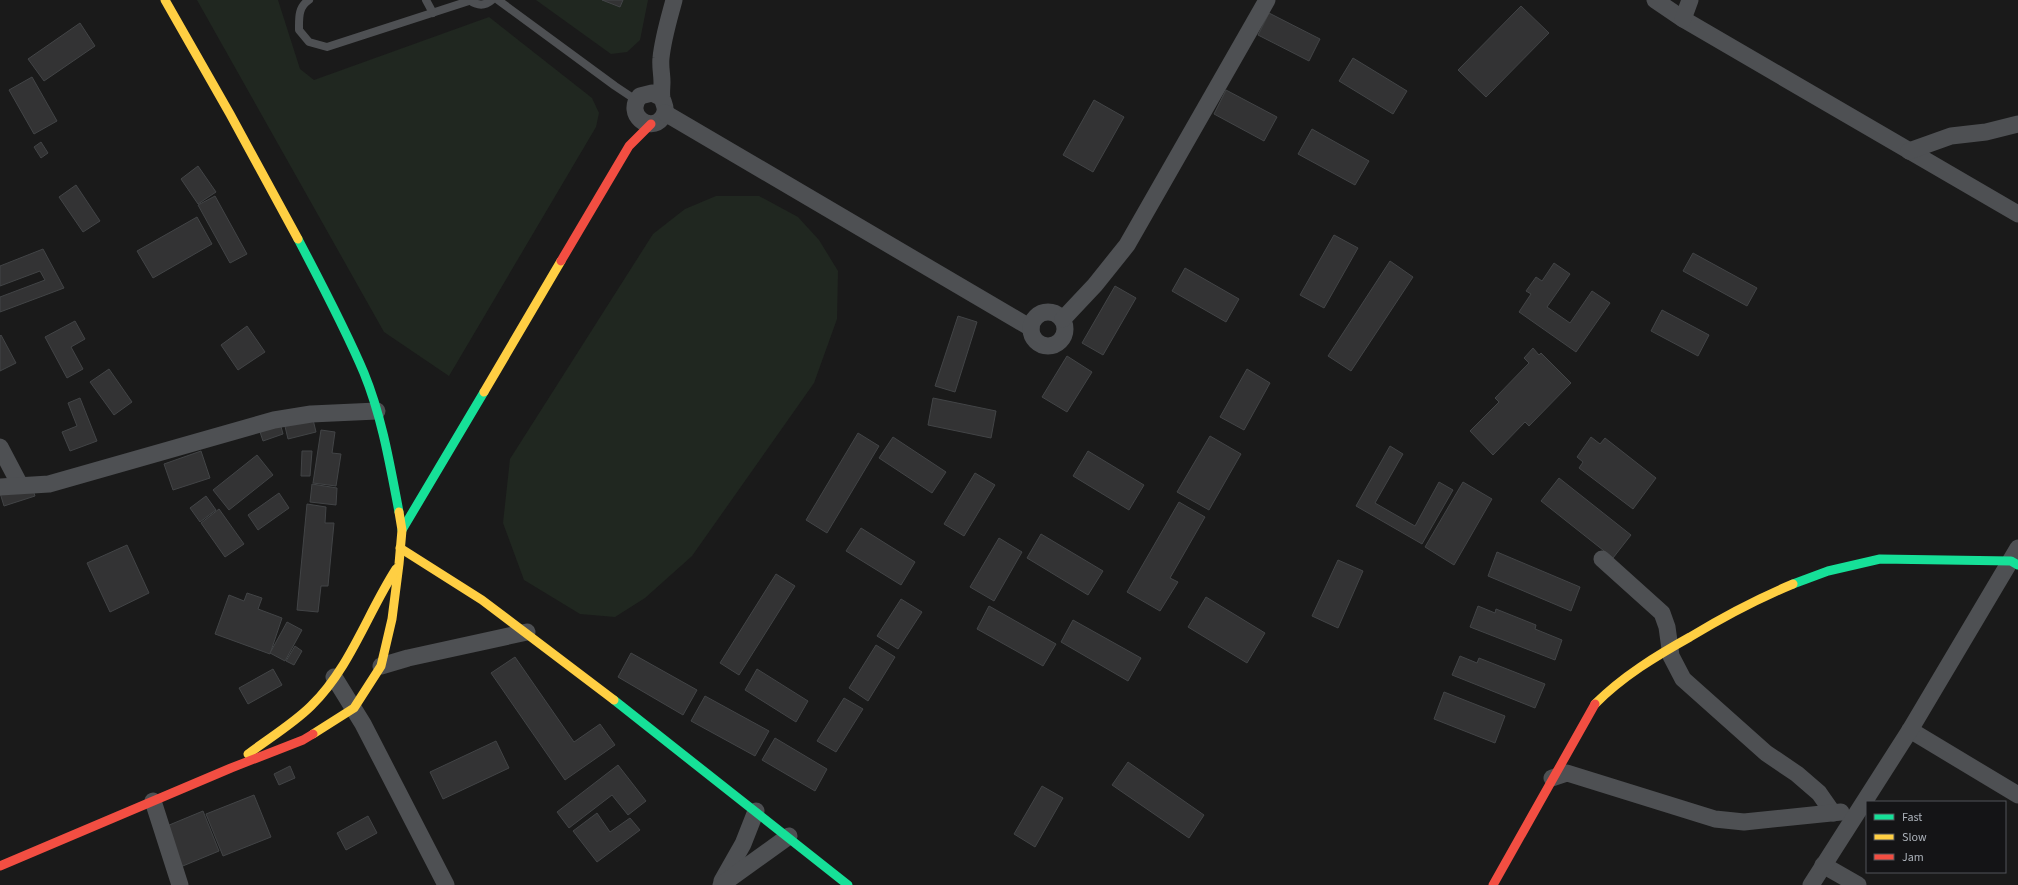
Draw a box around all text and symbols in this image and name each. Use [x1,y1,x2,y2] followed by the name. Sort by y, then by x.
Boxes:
[1866,801,2006,873] legend
[1902,809,1922,826] text: Fast
[1902,829,1927,846] text: Slow
[1902,849,1924,866] text: Jam

